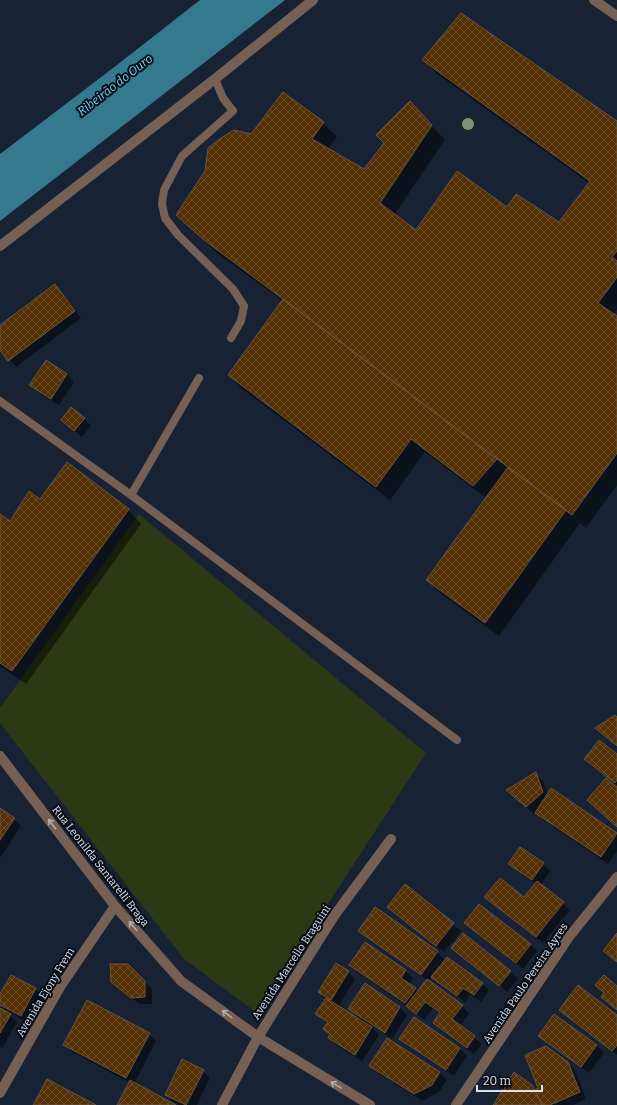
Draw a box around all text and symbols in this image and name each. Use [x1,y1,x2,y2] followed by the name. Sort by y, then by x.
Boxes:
[75,51,156,119] water label: Ribeirão do Ouro
[49,803,152,929] street label: Rua Leonilda Santarelli Braga
[48,819,56,830] one-way arrow
[249,902,334,1022] street label: Avenida Marcello Braguini
[128,921,137,931] one-way arrow
[480,921,571,1046] street label: Avenida Paulo Pereira Ayres
[14,945,77,1039] street label: Avenida Ejony Frem
[222,1010,233,1018] one-way arrow
[477,1067,542,1093] scale bar
[483,1074,512,1088] text: 20 m
[330,1080,342,1088] one-way arrow

